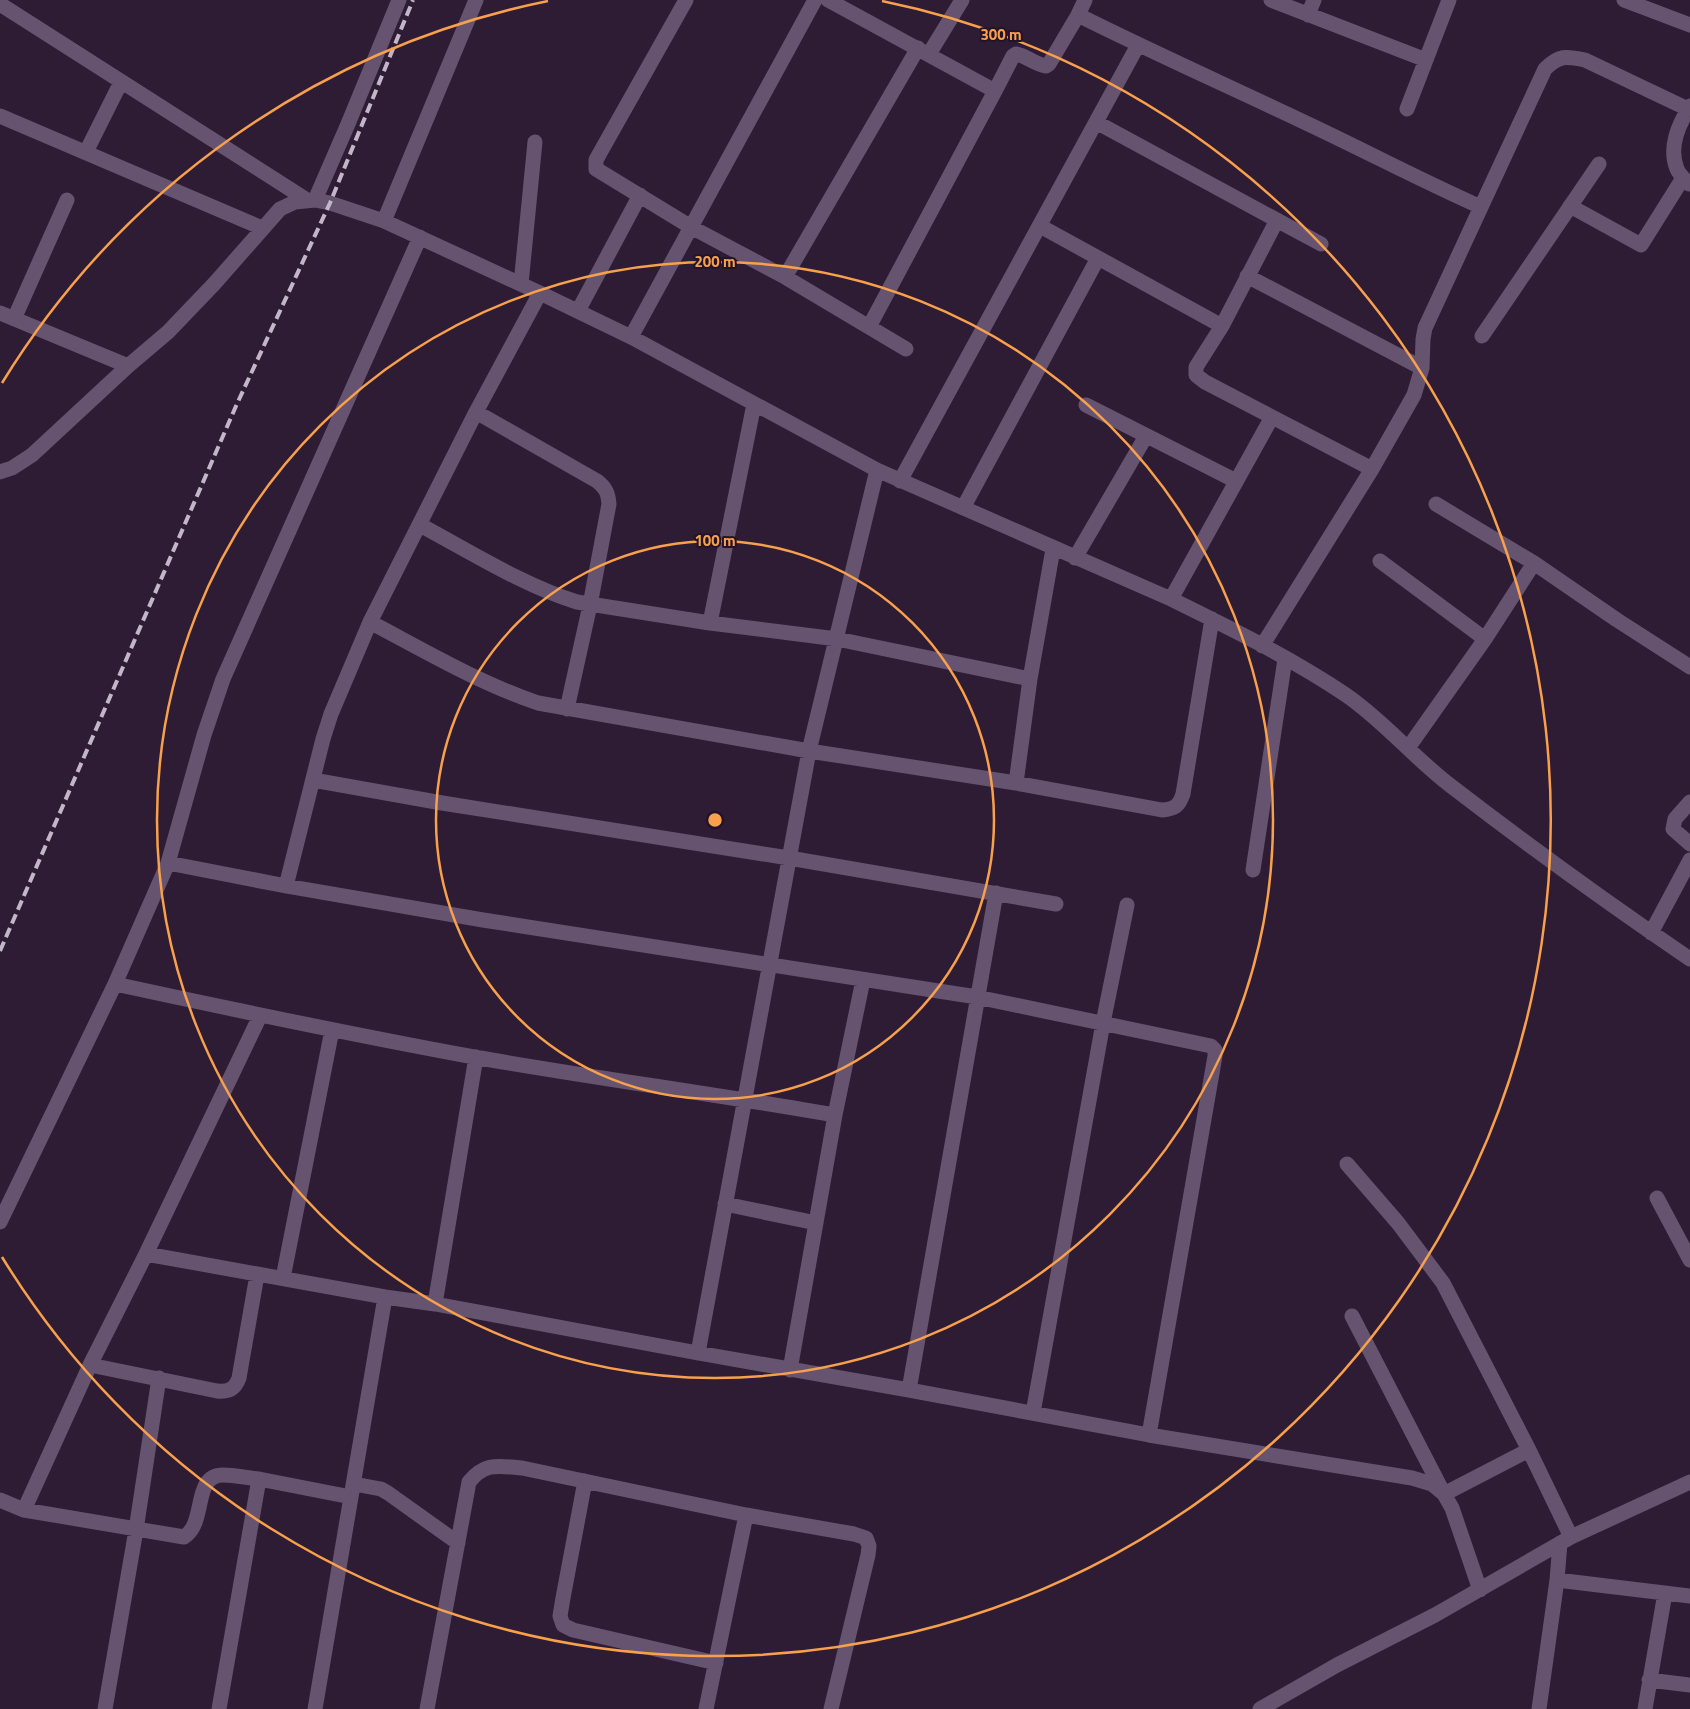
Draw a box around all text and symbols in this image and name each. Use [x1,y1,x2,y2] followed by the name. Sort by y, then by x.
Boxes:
[980,23,1022,46] text: 300 m
[694,250,736,273] text: 200 m
[694,529,736,552] text: 100 m
[706,811,724,829] centre of rings

